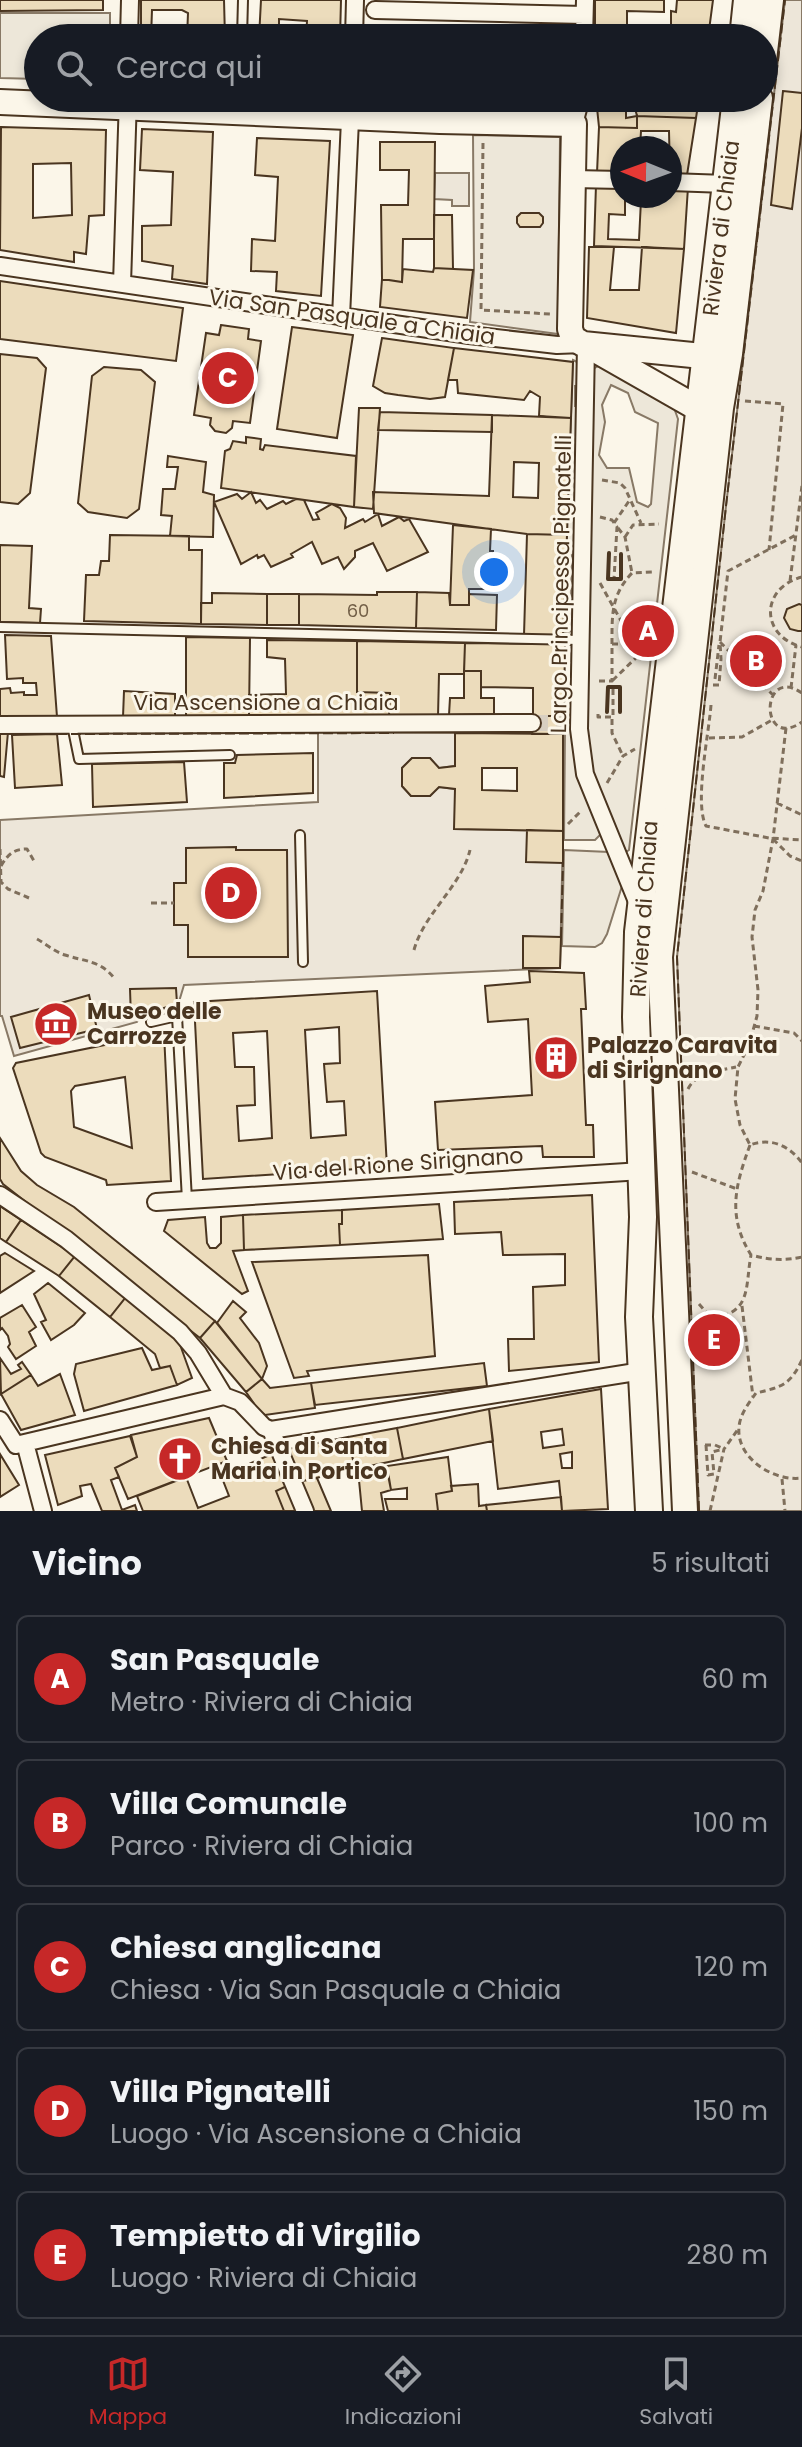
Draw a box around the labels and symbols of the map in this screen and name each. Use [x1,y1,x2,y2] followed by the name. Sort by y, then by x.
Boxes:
[610,136,682,208] north arrow
[695,138,747,318] street label: Riviera di Chiaia
[207,282,497,352] street label: Via San Pasquale a Chiaia
[202,348,254,408] pin: C
[543,434,579,734] street label: Largo Principessa Pignatelli
[474,552,514,592] your location
[347,598,369,623] house number: 60
[622,601,674,661] pin: A
[730,631,782,691] pin: B
[133,687,399,718] street label: Via Ascensione a Chiaia
[622,820,666,998] street label: Riviera di Chiaia
[205,863,257,923] pin: D
[87,996,222,1052] place label: Museo delle Carrozze
[32,1000,80,1048] museum icon: Museo delle Carrozze
[587,1030,778,1086] place label: Palazzo Caravita di Sirignano
[532,1034,580,1082] building icon: Palazzo Caravita di Sirignano
[272,1140,524,1188] street label: Via del Rione Sirignano
[688,1310,740,1370] pin: E
[211,1431,388,1487] place label: Chiesa di Santa Maria in Portico
[156,1435,204,1483] church icon: Chiesa di Santa Maria in Portico

